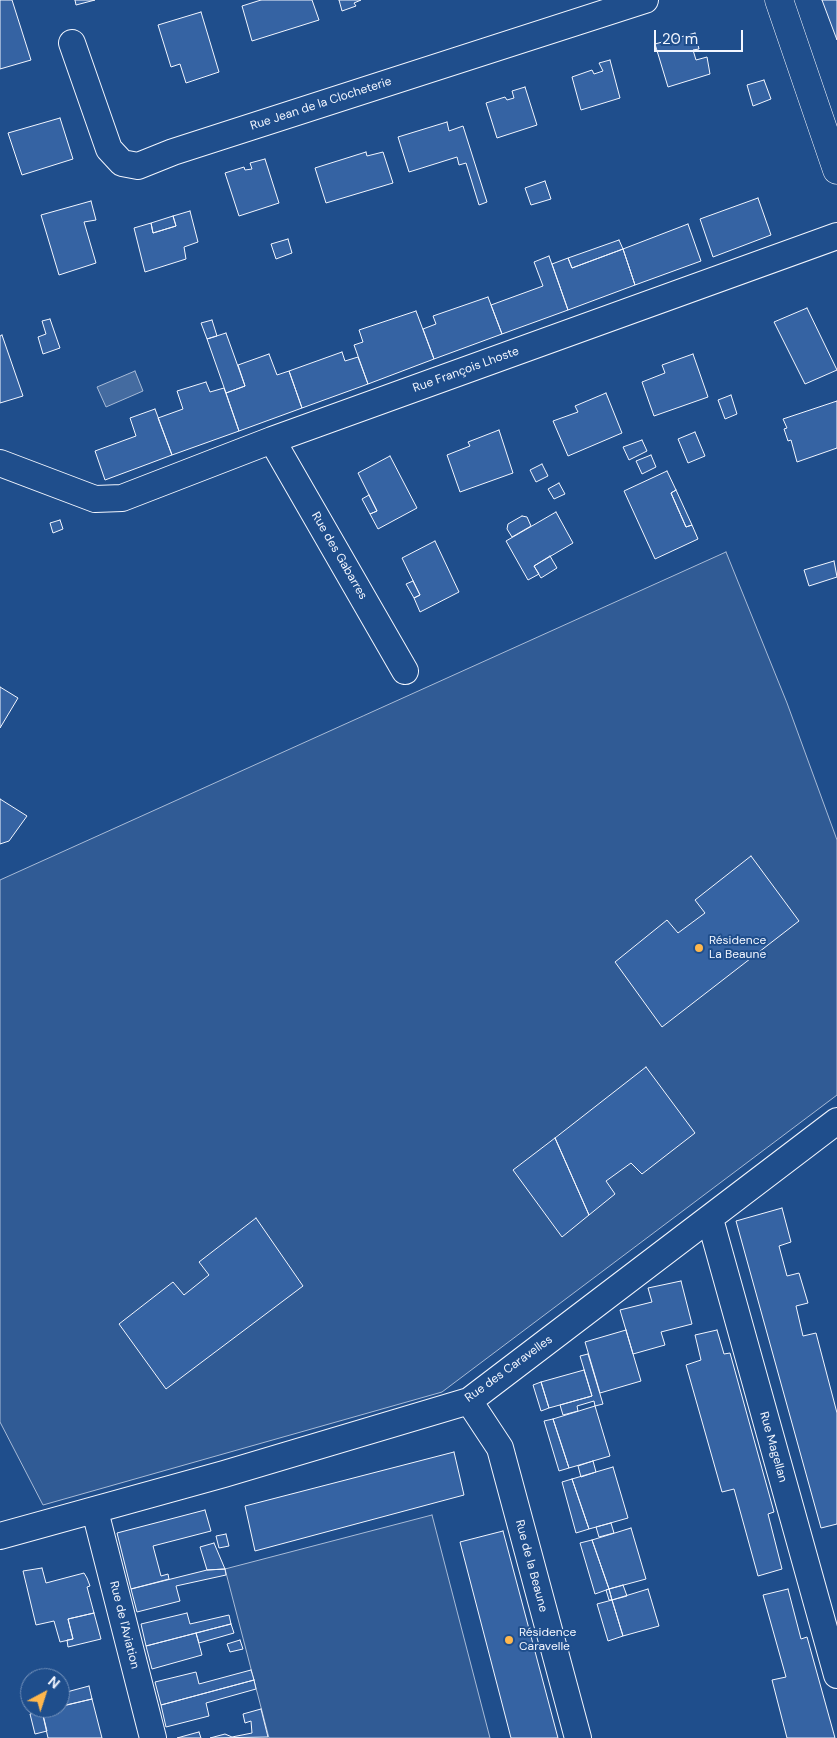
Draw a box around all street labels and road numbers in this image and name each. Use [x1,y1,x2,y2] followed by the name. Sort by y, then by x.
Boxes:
[249,74,393,134] street label: Rue Jean de la Clocheterie
[411,344,521,396] street label: Rue François Lhoste
[308,510,370,602] street label: Rue des Gabarres
[463,1332,555,1406] street label: Rue des Caravelles
[756,1410,790,1484] street label: Rue Magellan
[512,1518,550,1614] street label: Rue de la Beaune
[106,1580,142,1670] street label: Rue de l'Aviation

